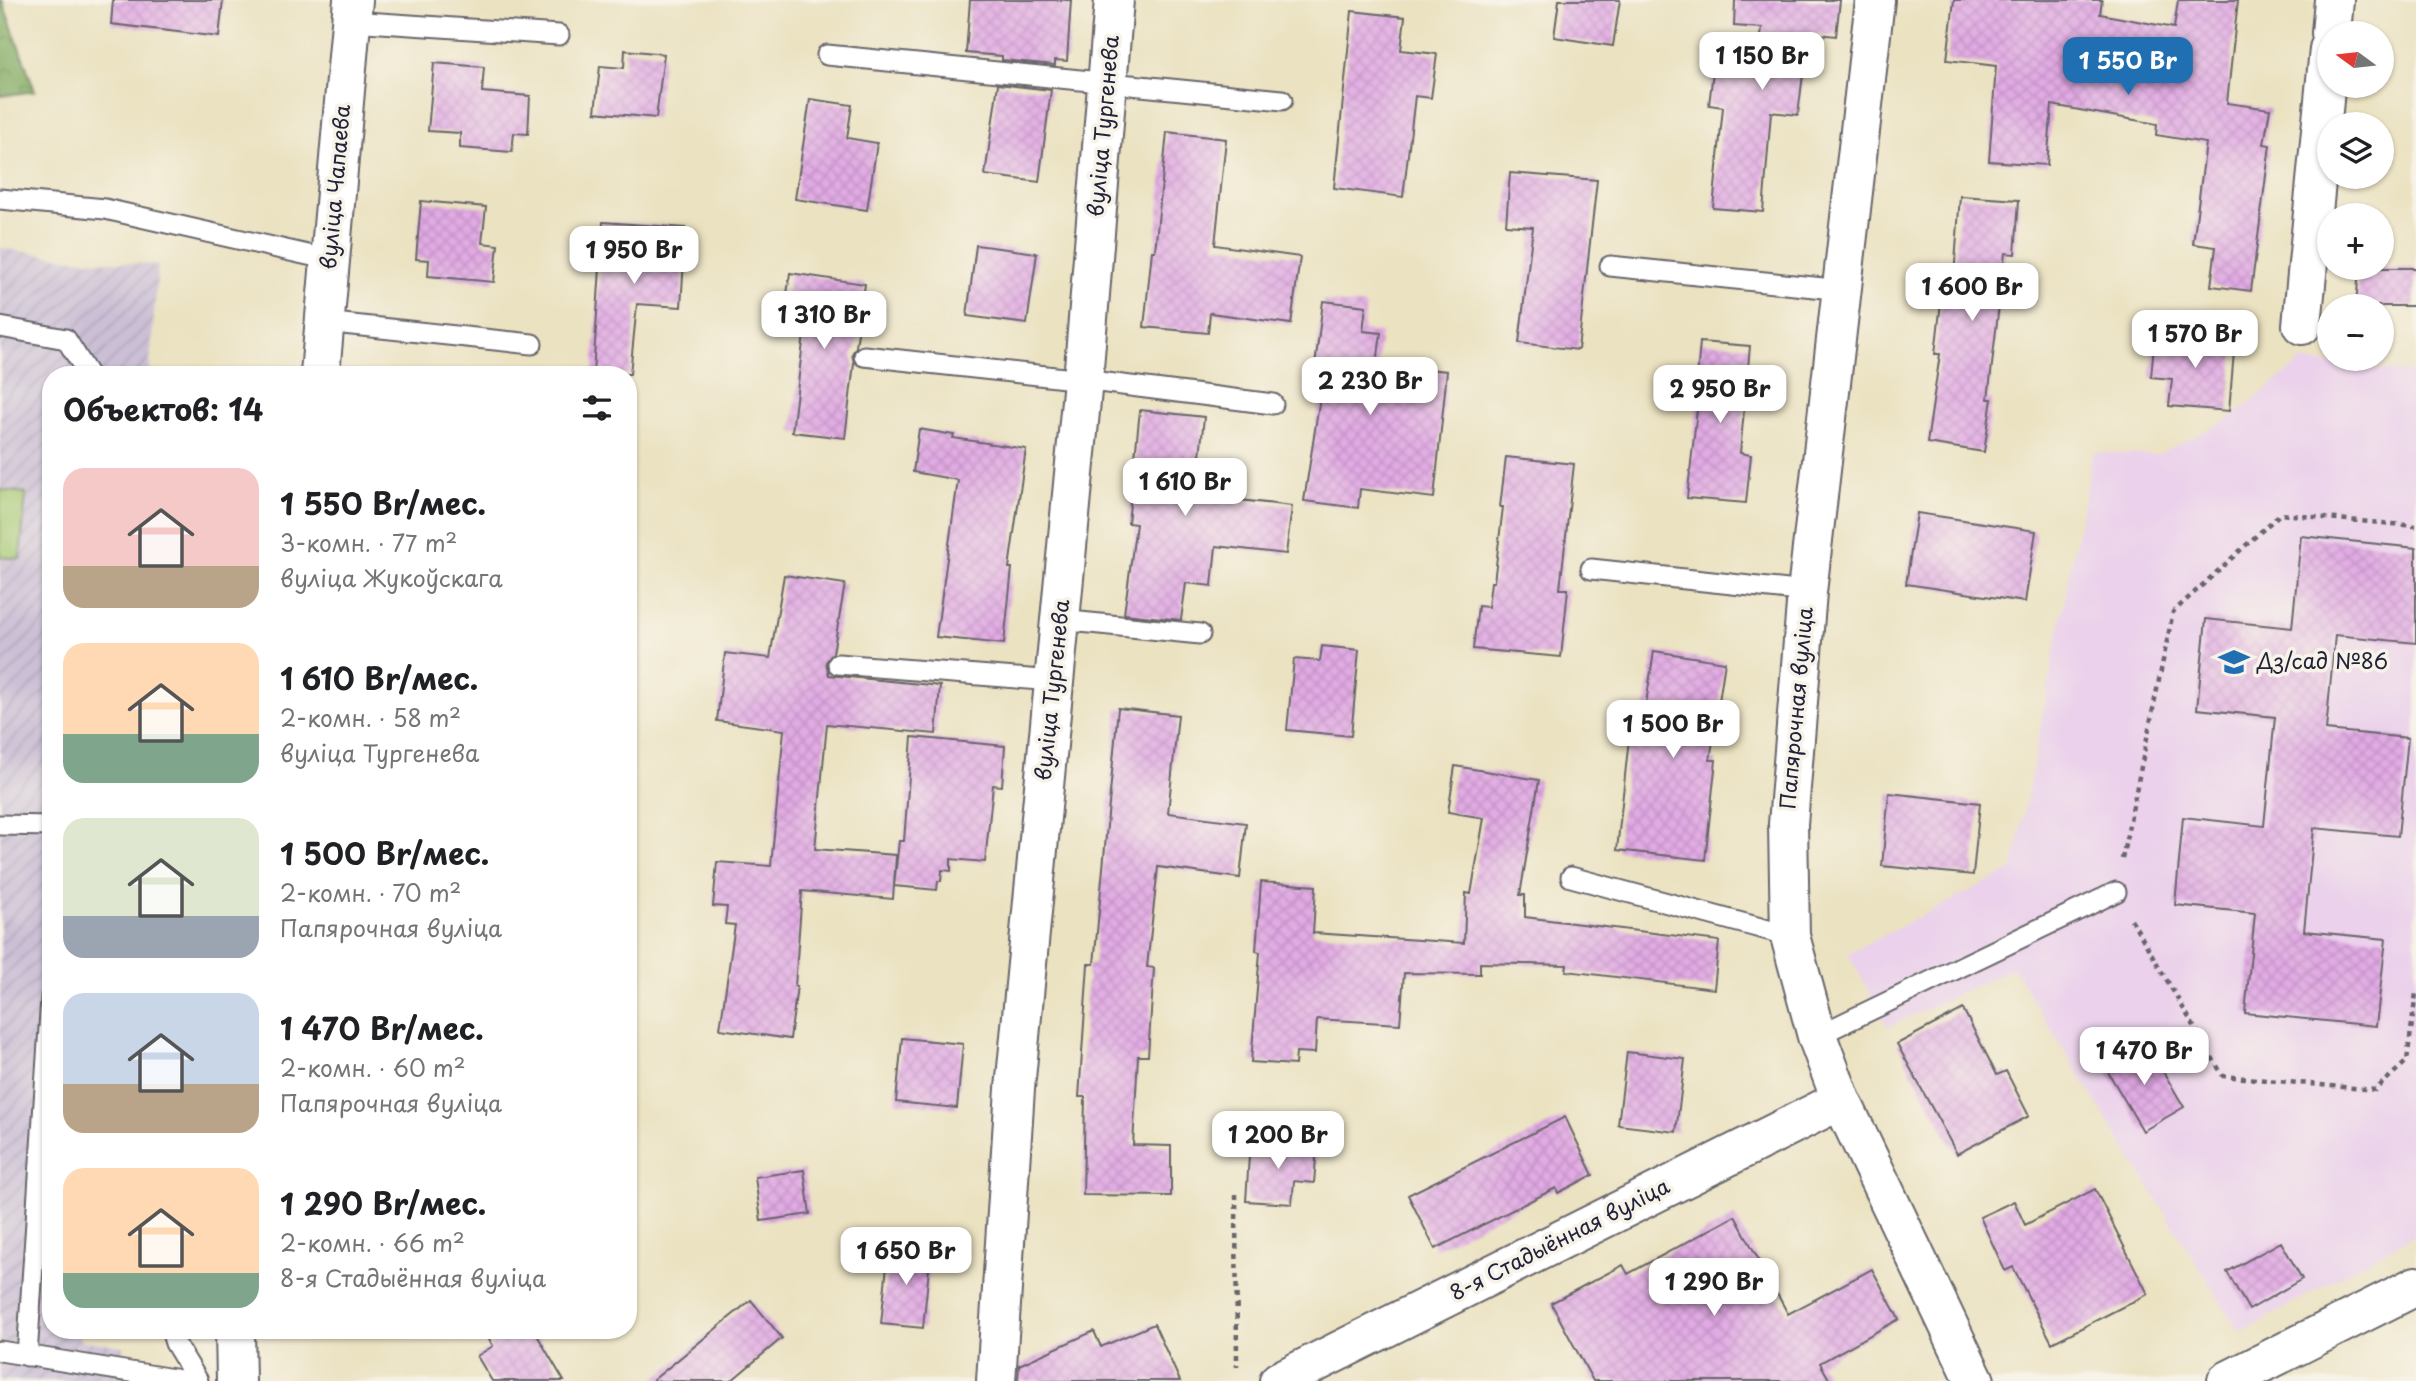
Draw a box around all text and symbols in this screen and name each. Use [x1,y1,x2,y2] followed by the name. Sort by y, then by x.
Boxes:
[2317,21,2394,98] north arrow
[2317,21,2394,371] map controls
[1690,32,1834,92] pin: 1 150 Br
[1078,34,1126,218] street label: вуліца Тургенева
[1715,37,1809,72] text: 1 150 Br
[2056,38,2200,97] pin: 1 550 Br
[2079,42,2177,77] text: 1 550 Br
[311,103,357,271] street label: вуліца Чапаева
[2317,112,2394,189] button: layers
[2317,203,2394,280] button: +
[562,226,706,286] pin: 1 950 Br
[586,231,682,266] text: 1 950 Br
[1900,264,2044,323] pin: 1 600 Br
[1921,268,2023,303] text: 1 600 Br
[752,292,896,351] pin: 1 310 Br
[2317,294,2394,371] button: −
[777,296,871,331] text: 1 310 Br
[2123,310,2267,370] pin: 1 570 Br
[2148,315,2242,350] text: 1 570 Br
[1298,358,1442,417] pin: 2 230 Br
[1318,362,1422,397] text: 2 230 Br
[1648,366,1792,425] pin: 2 950 Br
[1669,370,1771,405] text: 2 950 Br
[63,386,263,431] text: Объектов: 14
[578,389,616,427] icon: filters
[1113,458,1257,518] pin: 1 610 Br
[1139,463,1231,498] text: 1 610 Br
[280,480,486,525] text: 1 550 Br/мес.
[119,496,203,580] icon: home
[280,525,457,560] text: 3-комн. · 77 m²
[280,560,503,595] text: вуліца Жукоўскага
[1026,598,1076,782] street label: вуліца Тургенева
[1770,605,1820,810] street label: Папярочная вуліца
[2256,644,2388,676] place label: Дз/сад №86
[2217,645,2251,679] school or university icon: Дз/сад №86
[280,655,478,700] text: 1 610 Br/мес.
[119,671,203,755] icon: home
[280,700,461,735] text: 2-комн. · 58 m²
[1601,700,1745,760] pin: 1 500 Br
[1623,705,1723,740] text: 1 500 Br
[280,735,479,770] text: вуліца Тургенева
[280,830,489,875] text: 1 500 Br/мес.
[119,846,203,930] icon: home
[280,875,461,910] text: 2-комн. · 70 m²
[280,910,502,945] text: Папярочная вуліца
[280,1005,484,1050] text: 1 470 Br/мес.
[119,1021,203,1105] icon: home
[2072,1028,2216,1087] pin: 1 470 Br
[2096,1032,2192,1067] text: 1 470 Br
[280,1050,466,1085] text: 2-комн. · 60 m²
[280,1085,502,1120] text: Папярочная вуліца
[1206,1112,1350,1171] pin: 1 200 Br
[1228,1116,1328,1151] text: 1 200 Br
[1444,1169,1675,1308] street label: 8-я Стадыённая вуліца
[280,1180,486,1225] text: 1 290 Br/мес.
[119,1196,203,1280] icon: home
[280,1225,465,1260] text: 2-комн. · 66 m²
[834,1228,978,1287] pin: 1 650 Br
[857,1232,955,1267] text: 1 650 Br
[1642,1258,1786,1318] pin: 1 290 Br
[280,1260,546,1295] text: 8-я Стадыённая вуліца
[1665,1263,1763,1298] text: 1 290 Br

